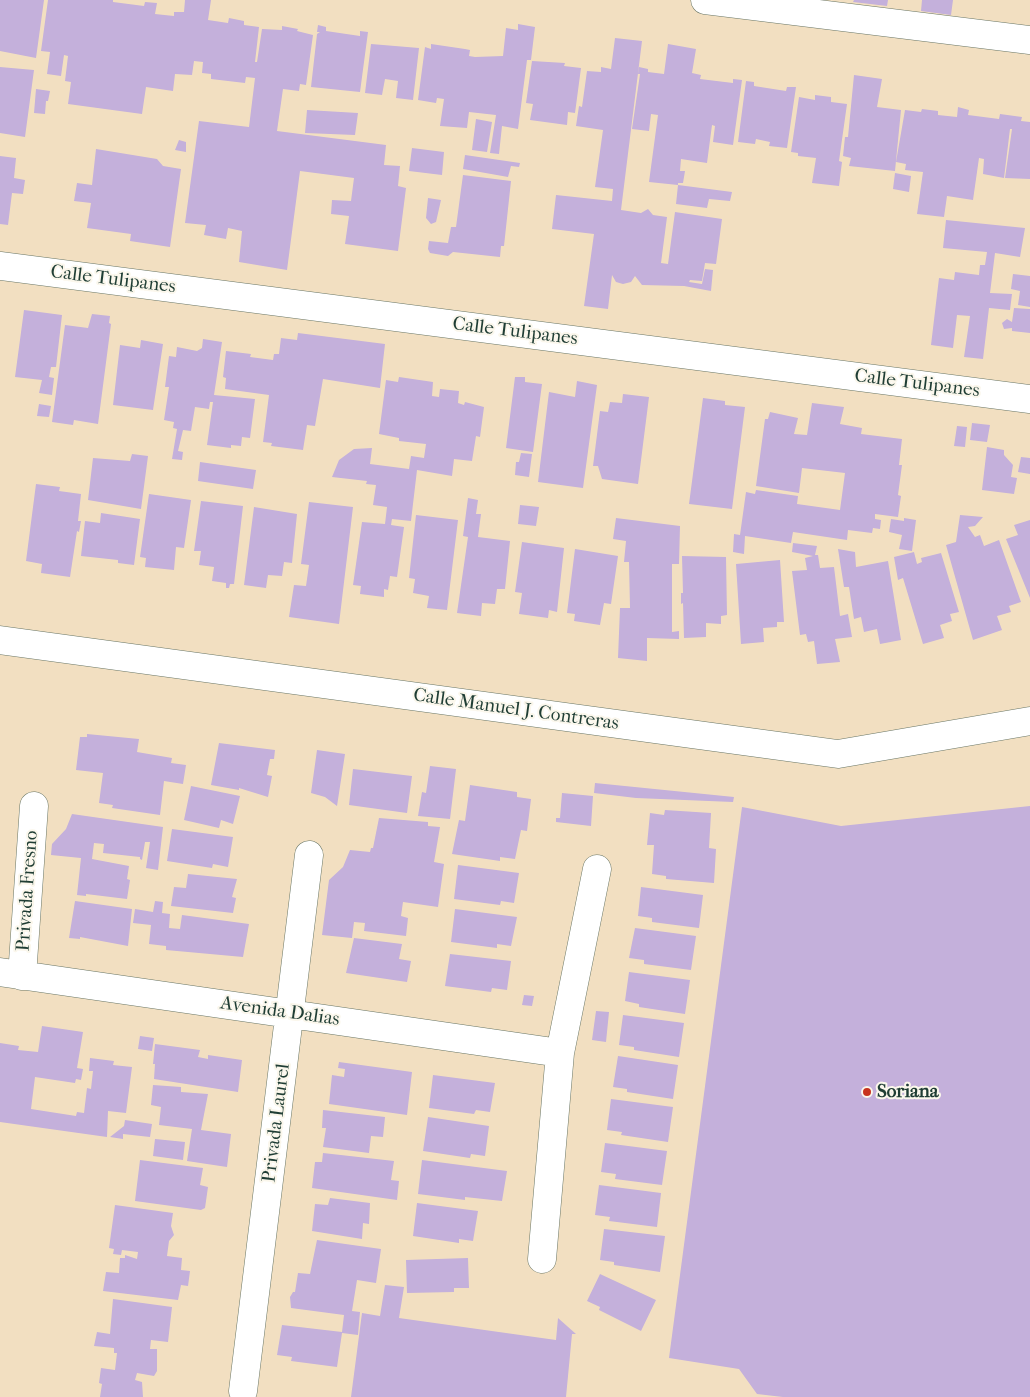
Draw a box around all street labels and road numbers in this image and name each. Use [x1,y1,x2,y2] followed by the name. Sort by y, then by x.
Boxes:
[49,261,177,299] street label: Calle Tulipanes
[451,313,579,351] street label: Calle Tulipanes
[853,365,981,403] street label: Calle Tulipanes
[412,684,620,736] street label: Calle Manuel J. Contreras
[12,830,44,952] street label: Privada Fresno
[219,992,341,1032] street label: Avenida Dalias
[258,1062,296,1184] street label: Privada Laurel

